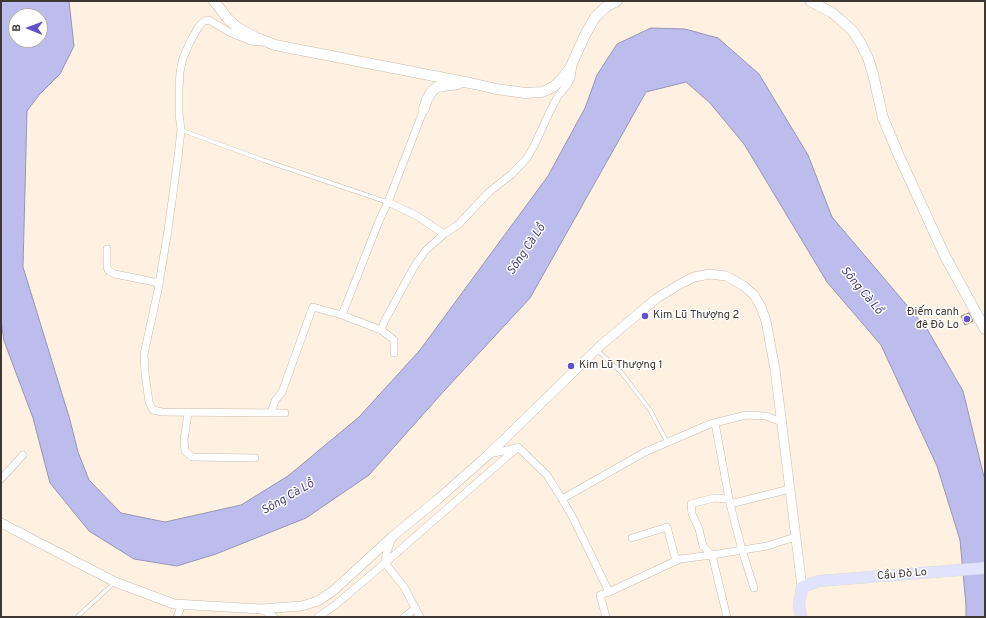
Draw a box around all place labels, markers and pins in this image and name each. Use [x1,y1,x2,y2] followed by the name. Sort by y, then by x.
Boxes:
[907,306,959,332] place label: Điếm canh đê Đò Lo
[653,309,739,323] place label: Kim Lũ Thượng 2
[640,311,650,321] marker: Kim Lũ Thượng 2
[962,314,972,324] marker: Điếm canh đê Đò Lo
[579,359,663,373] place label: Kim Lũ Thượng 1
[566,361,576,371] marker: Kim Lũ Thượng 1

